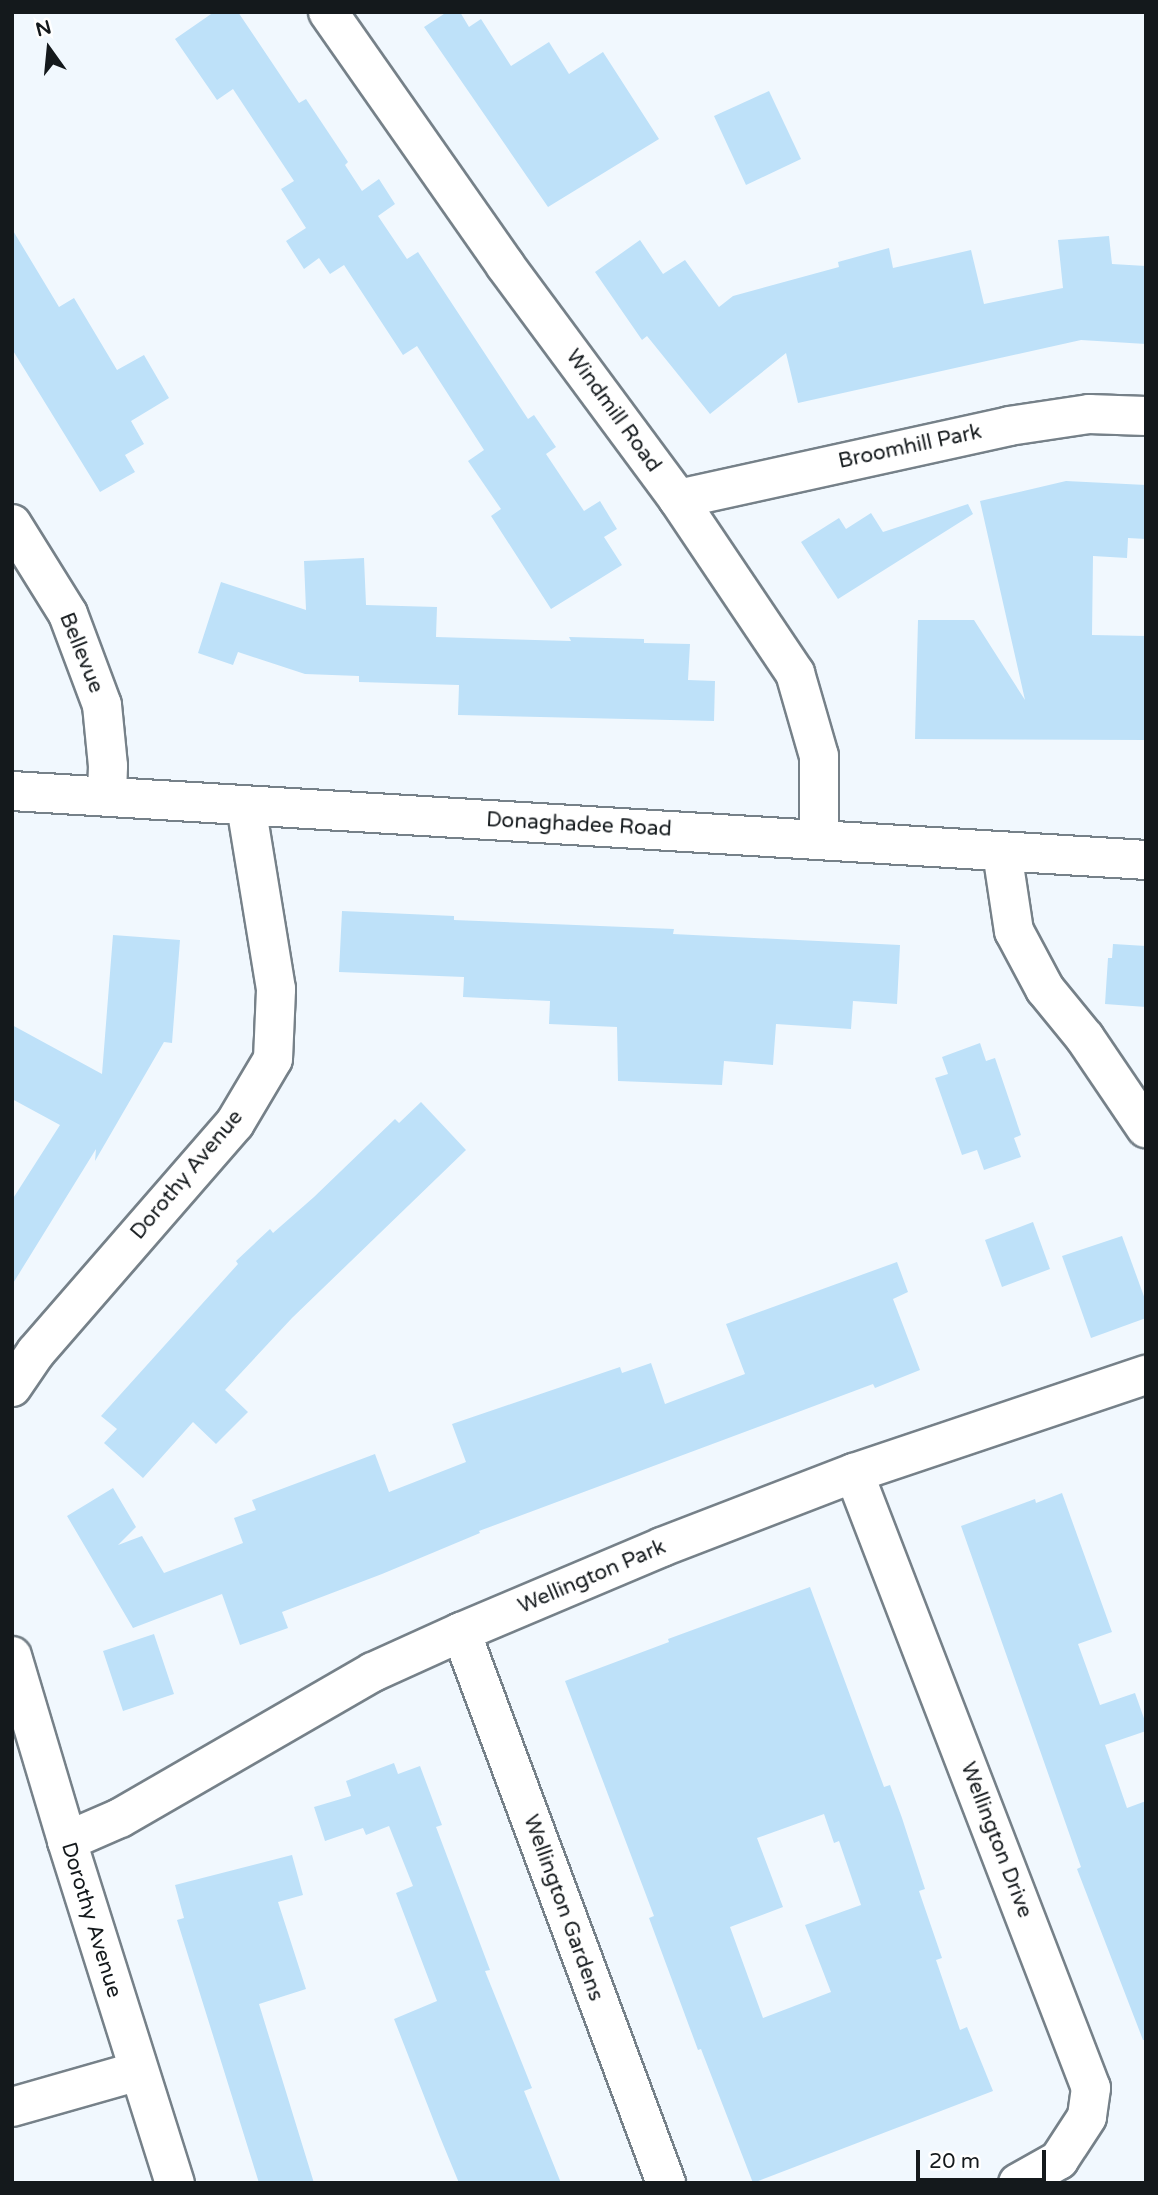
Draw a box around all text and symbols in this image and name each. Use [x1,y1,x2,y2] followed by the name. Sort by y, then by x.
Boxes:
[14,14,84,84] north arrow
[33,16,54,41] text: N
[560,345,666,477] street label: Windmill Road
[836,420,984,474] street label: Broomhill Park
[54,609,108,697] street label: Bellevue
[486,808,672,842] street label: Donaghadee Road
[126,1105,248,1245] street label: Dorothy Avenue
[515,1535,669,1619] street label: Wellington Park
[955,1759,1037,1921] street label: Wellington Drive
[518,1811,608,2005] street label: Wellington Gardens
[55,1839,127,2001] street label: Dorothy Avenue
[920,2136,1050,2180] scale bar
[929,2149,980,2174] text: 20 m

